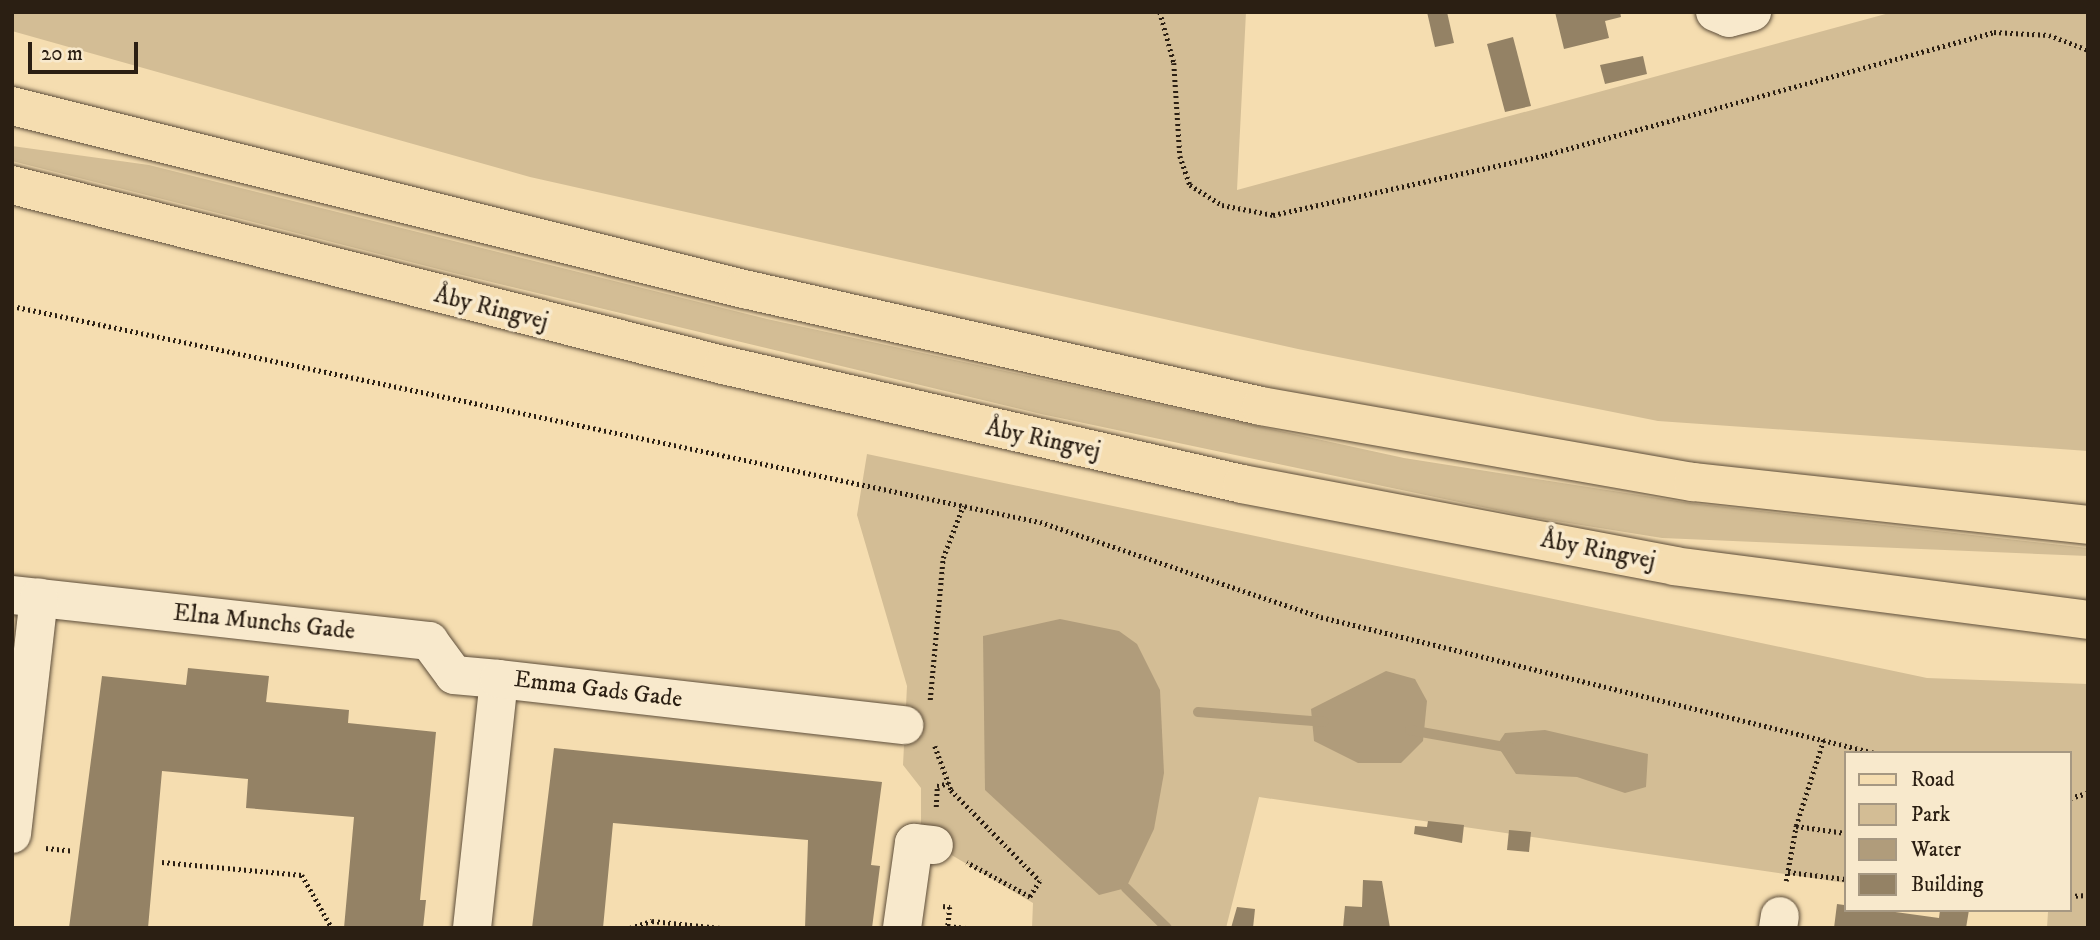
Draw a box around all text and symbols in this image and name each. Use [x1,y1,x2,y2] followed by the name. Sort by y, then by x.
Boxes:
[32,28,142,72] scale bar
[41,41,83,67] text: 20 m
[431,281,551,337] street label: Åby Ringvej
[983,414,1103,466] street label: Åby Ringvej
[1538,526,1658,576] street label: Åby Ringvej
[172,599,356,647] street label: Elna Munchs Gade
[512,665,684,715] street label: Emma Gads Gade
[1844,751,2072,912] legend
[1911,767,1955,793] text: Road
[1911,802,1950,828] text: Park
[1911,837,1961,863] text: Water
[1911,872,1983,898] text: Building

